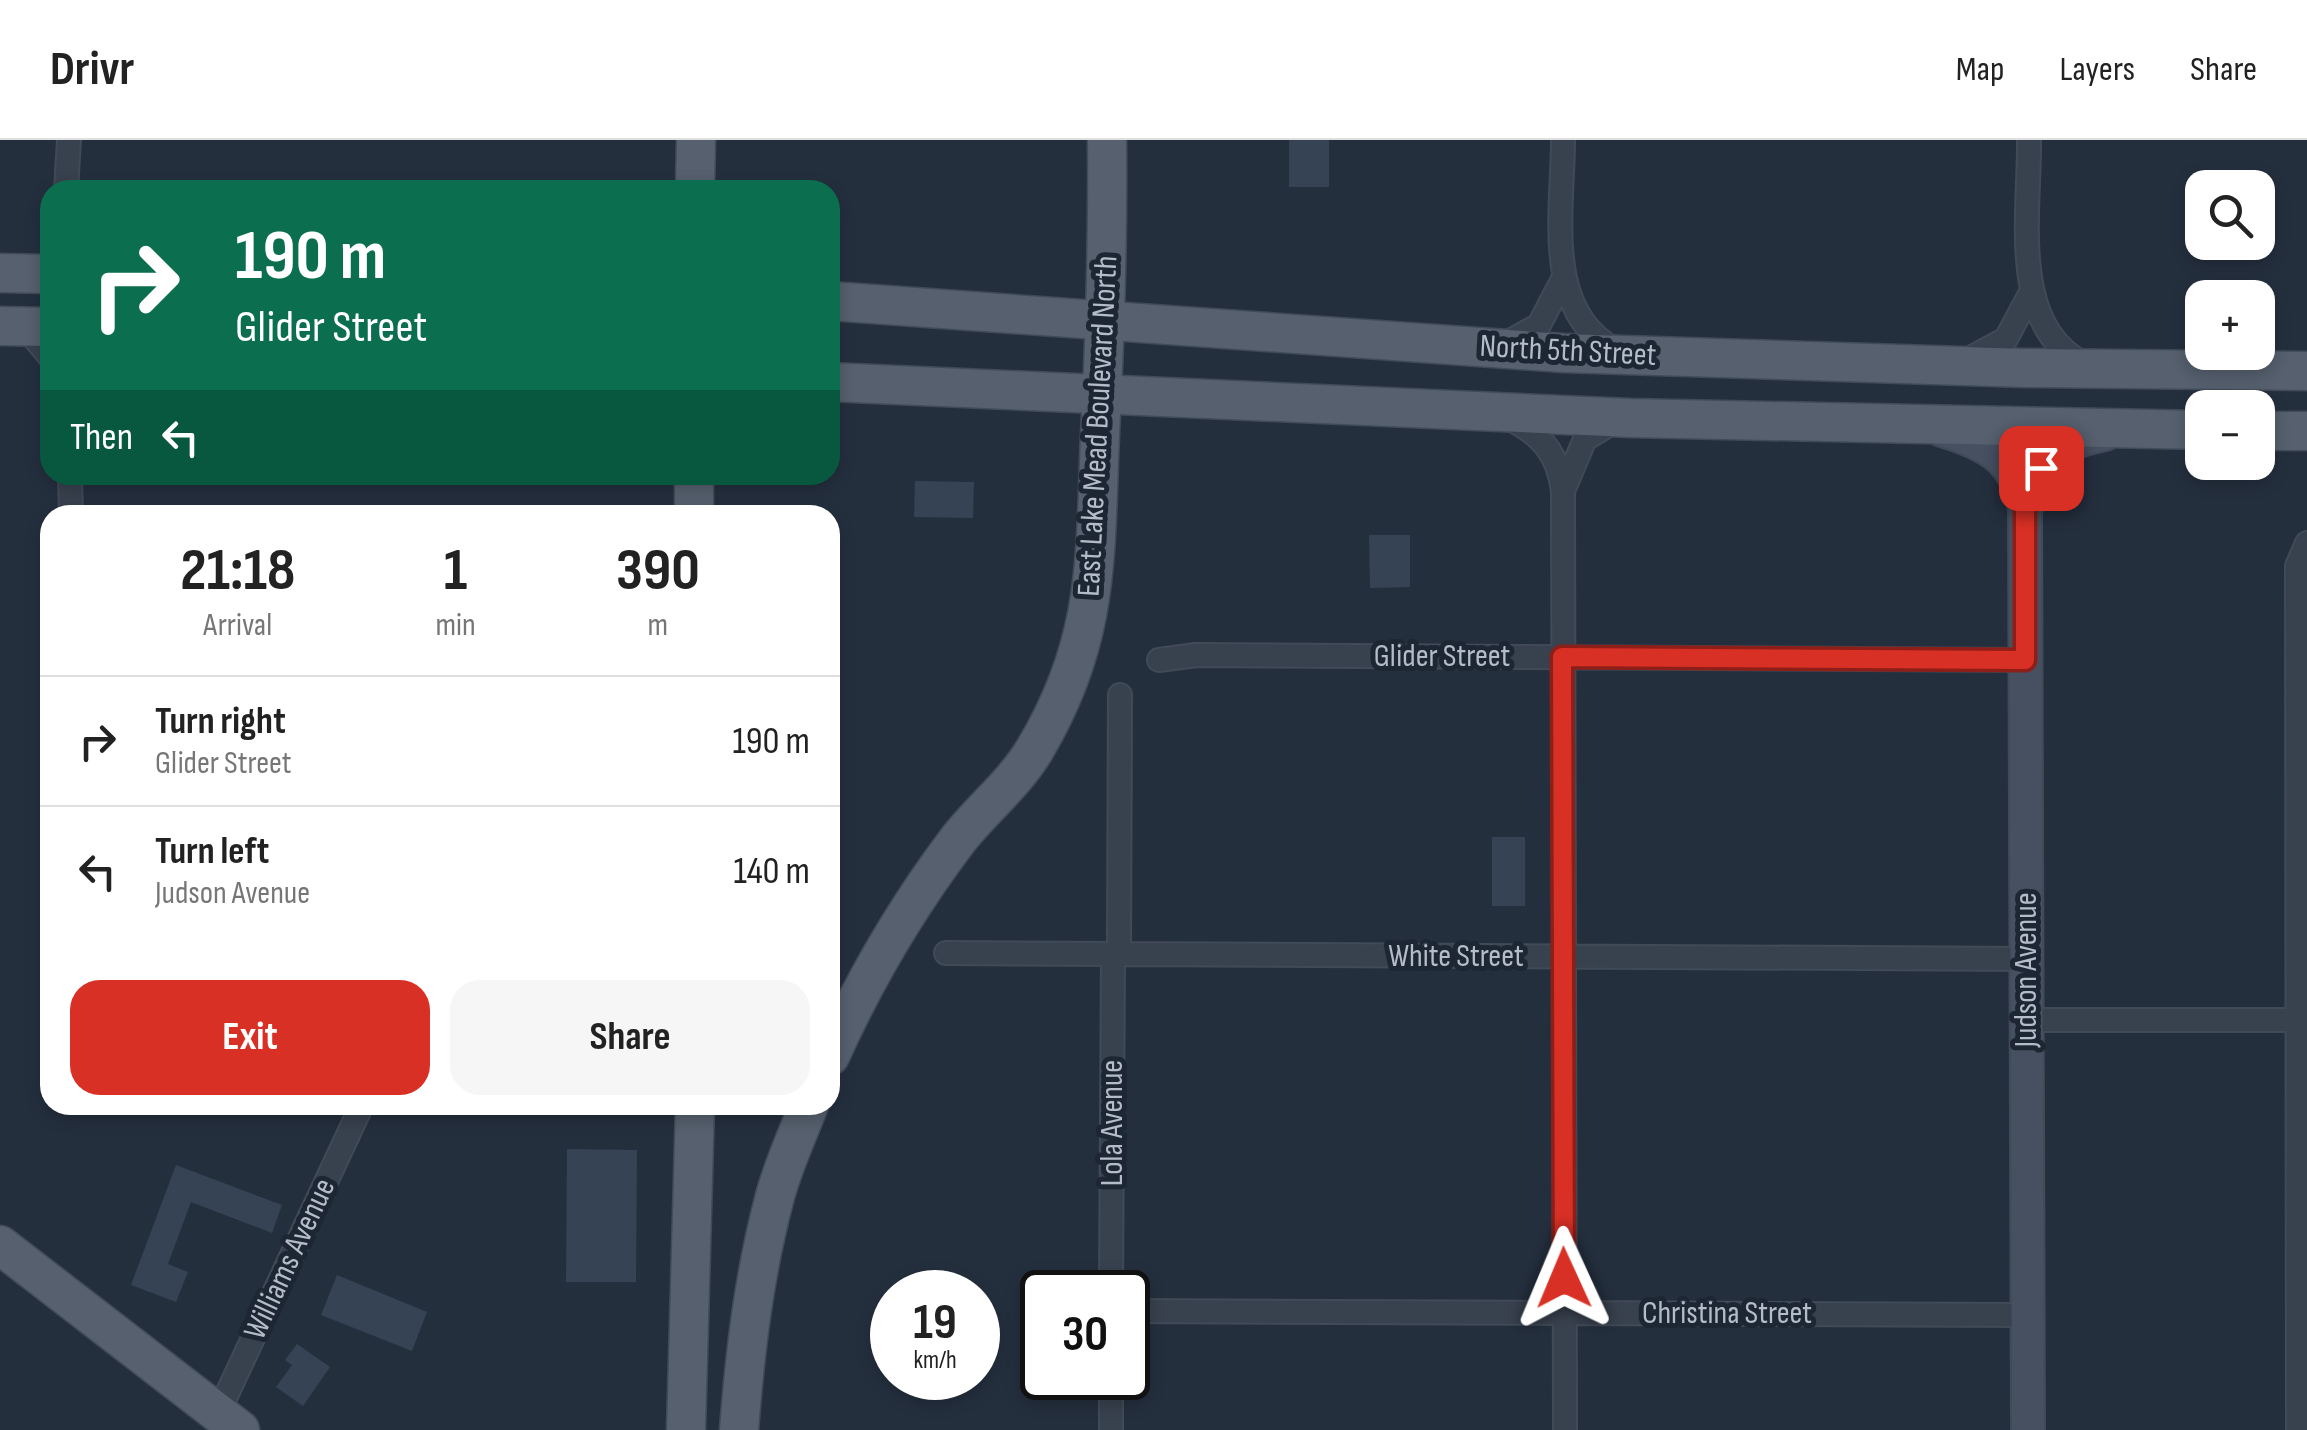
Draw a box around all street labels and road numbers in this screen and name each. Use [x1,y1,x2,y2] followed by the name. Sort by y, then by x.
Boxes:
[1070,255,1126,597] street label: East Lake Mead Boulevard North
[1479,327,1657,375] street label: North 5th Street
[1374,637,1510,676] street label: Glider Street
[2007,892,2046,1049] street label: Judson Avenue
[1388,937,1524,976] street label: White Street
[1093,1060,1132,1186] street label: Lola Avenue
[236,1172,344,1346] street label: Williams Avenue
[1642,1294,1812,1333] street label: Christina Street

